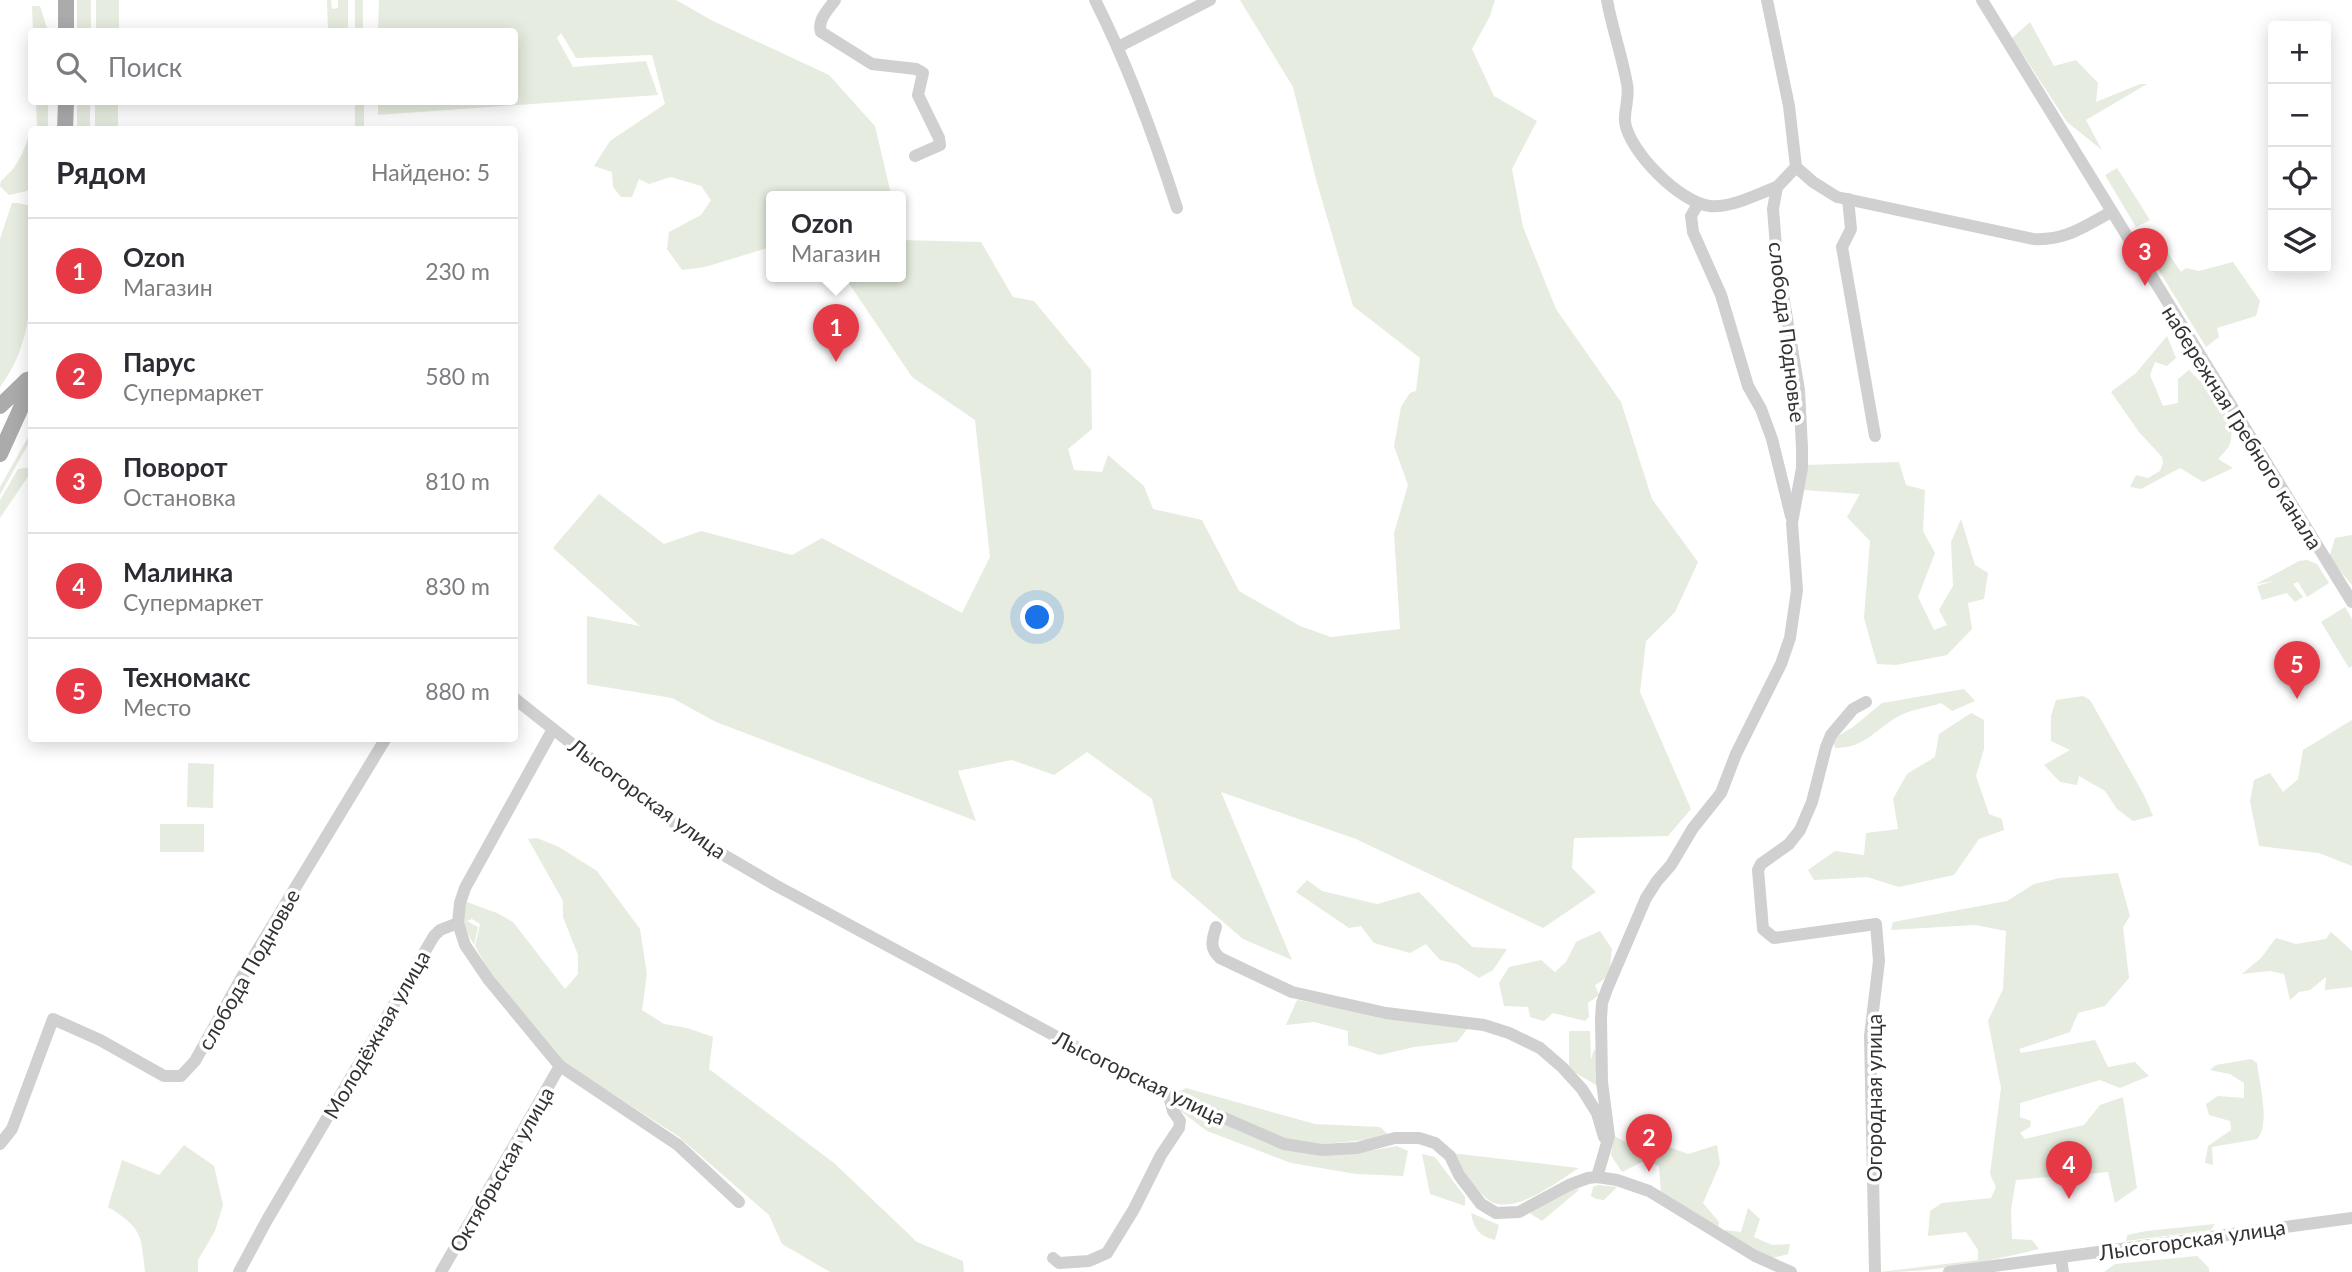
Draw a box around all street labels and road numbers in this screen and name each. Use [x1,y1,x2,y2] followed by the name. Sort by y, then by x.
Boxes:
[1765,240,1811,424] street label: слобода Подновье
[2158,301,2328,553] street label: набережная Гребного канала
[564,732,731,863] street label: Лысогорская улица
[192,884,304,1054] street label: слобода Подновье
[318,945,434,1123] street label: Молодёжная улица
[1861,1014,1886,1182] street label: Огородная улица
[1049,1024,1230,1129] street label: Лысогорская улица
[444,1082,558,1256] street label: Октябрьская улица
[2096,1214,2287,1265] street label: Лысогорская улица

